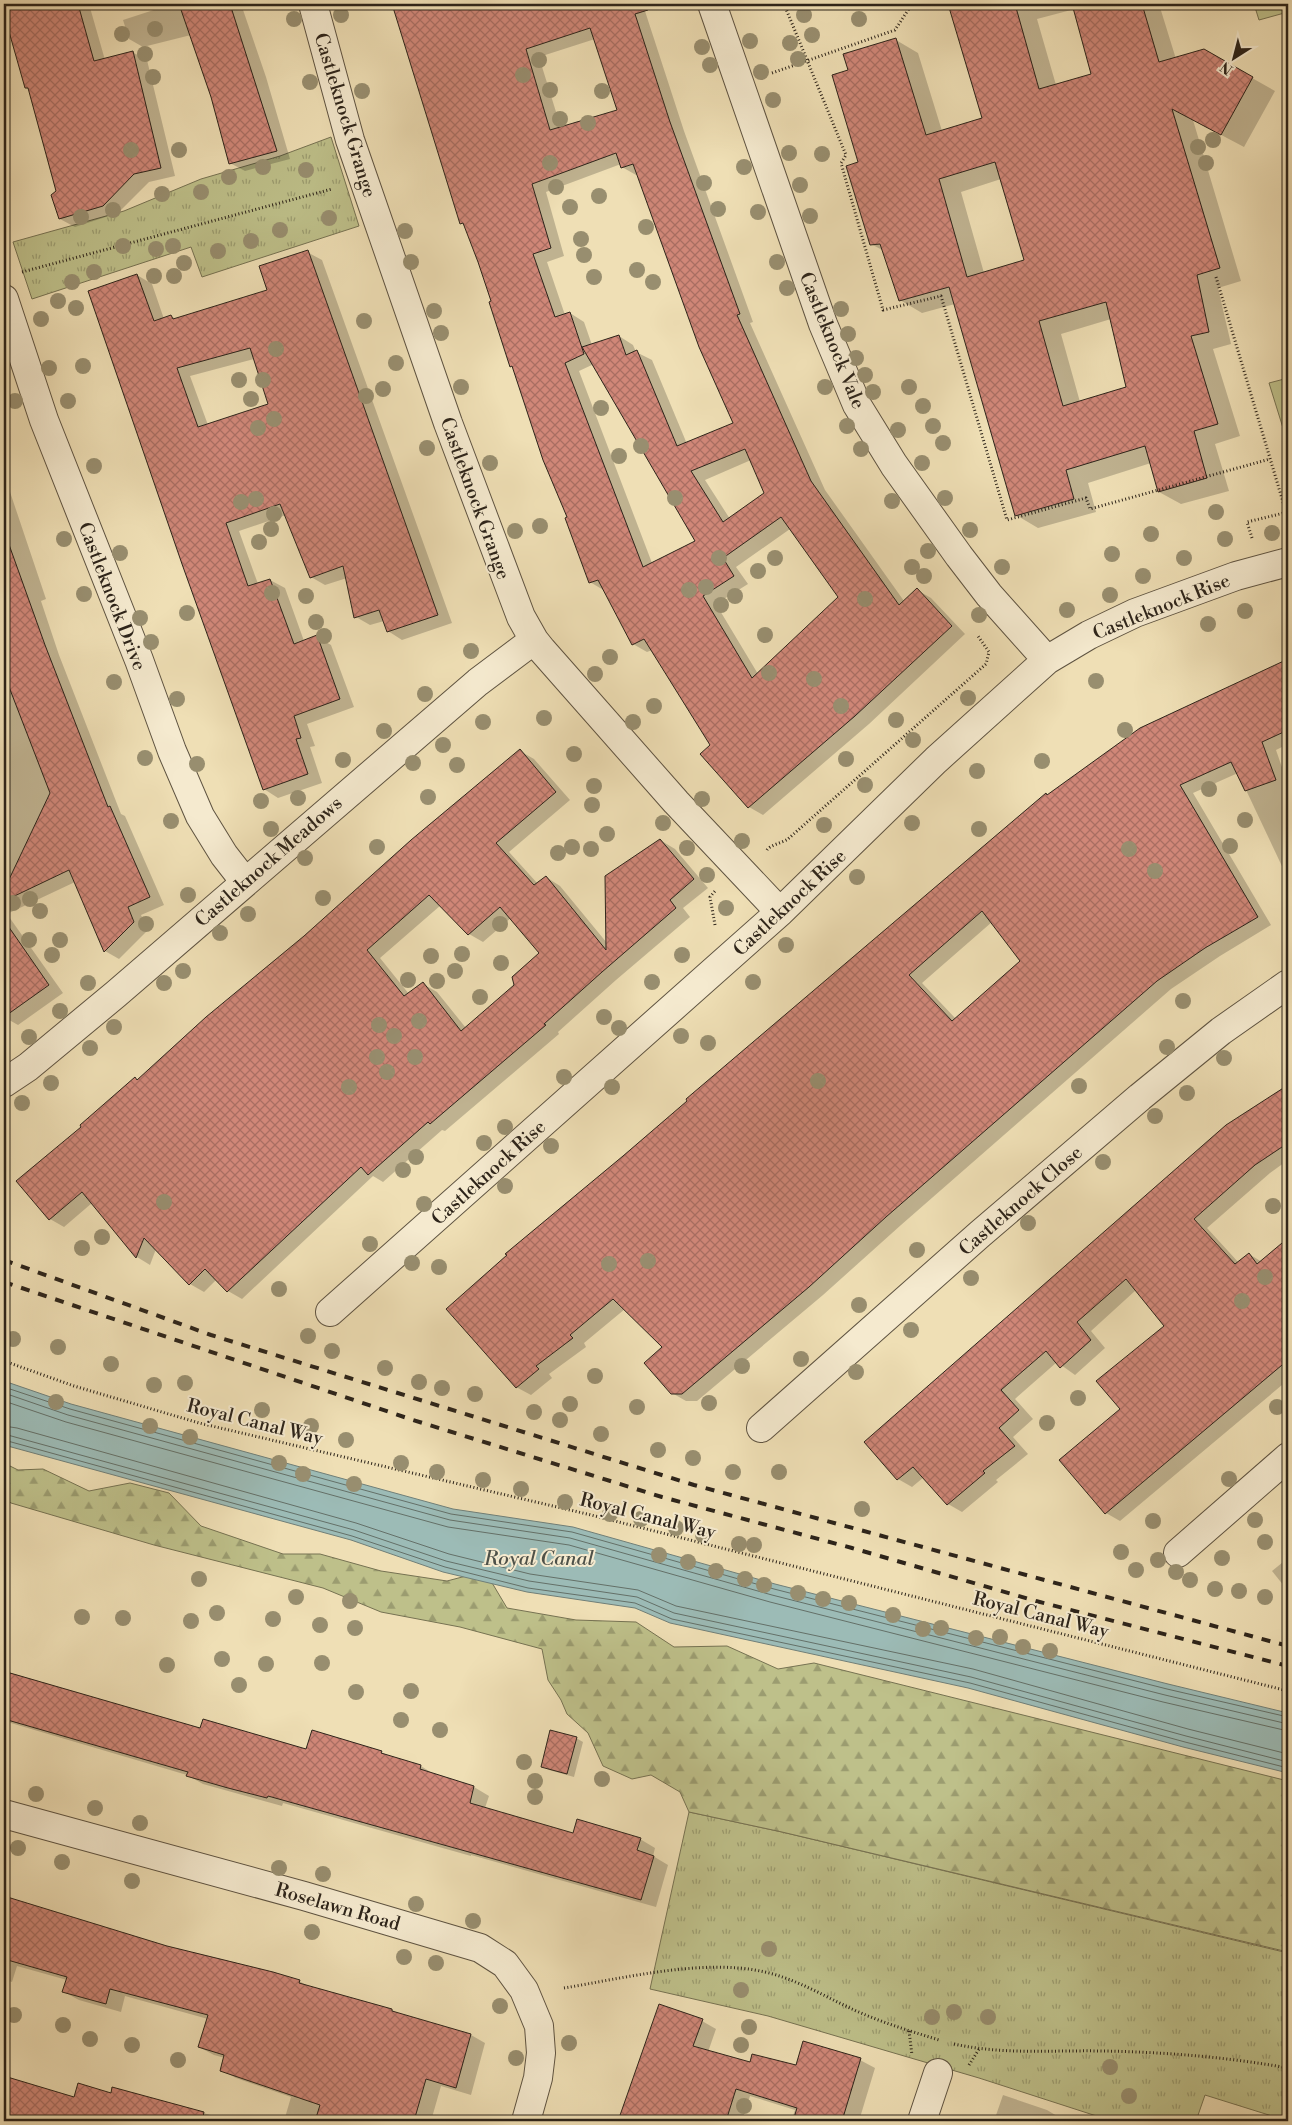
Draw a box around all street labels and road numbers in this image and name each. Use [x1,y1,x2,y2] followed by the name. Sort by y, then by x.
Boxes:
[309,30,382,201] street label: Castleknock Grange
[794,268,870,412] street label: Castleknock Vale
[435,414,516,583] street label: Castleknock Grange
[73,519,151,674] street label: Castleknock Drive
[1089,568,1234,645] street label: Castleknock Rise
[190,791,347,932] street label: Castleknock Meadows
[728,844,851,961] street label: Castleknock Rise
[426,1115,551,1231] street label: Castleknock Rise
[954,1141,1087,1261] street label: Castleknock Close
[184,1393,326,1451] street label: Royal Canal Way
[577,1487,719,1545] street label: Royal Canal Way
[970,1586,1112,1644] street label: Royal Canal Way
[272,1878,403,1936] street label: Roselawn Road

